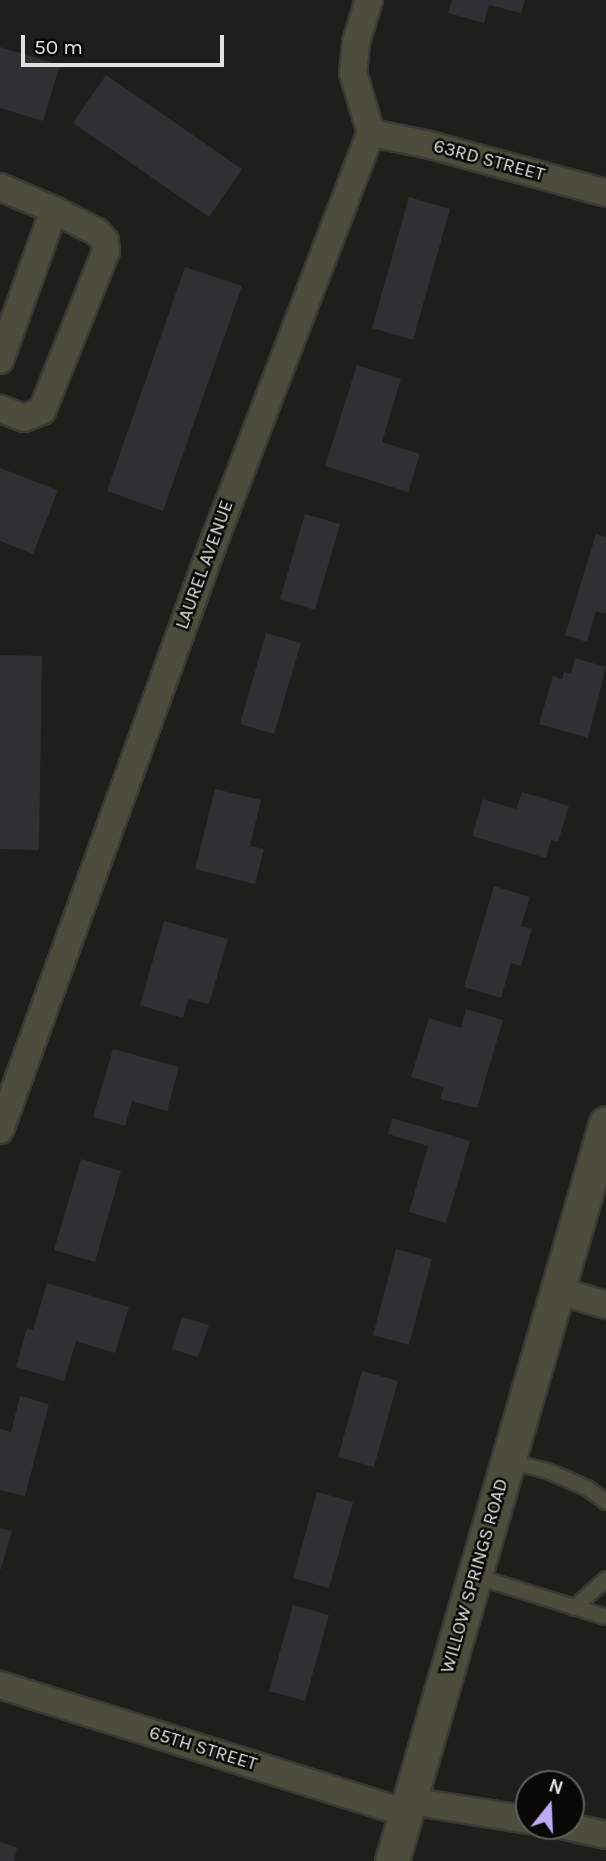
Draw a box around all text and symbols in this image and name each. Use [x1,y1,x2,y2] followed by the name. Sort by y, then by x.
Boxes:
[24,21,228,65] scale bar
[34,35,83,59] text: 50 m
[431,135,547,187] street label: 63RD STREET
[171,497,239,633] street label: LAUREL AVENUE
[436,1476,514,1676] street label: WILLOW SPRINGS ROAD
[146,1722,260,1776] street label: 65TH STREET
[515,1770,585,1840] north arrow
[546,1774,566,1799] text: N

